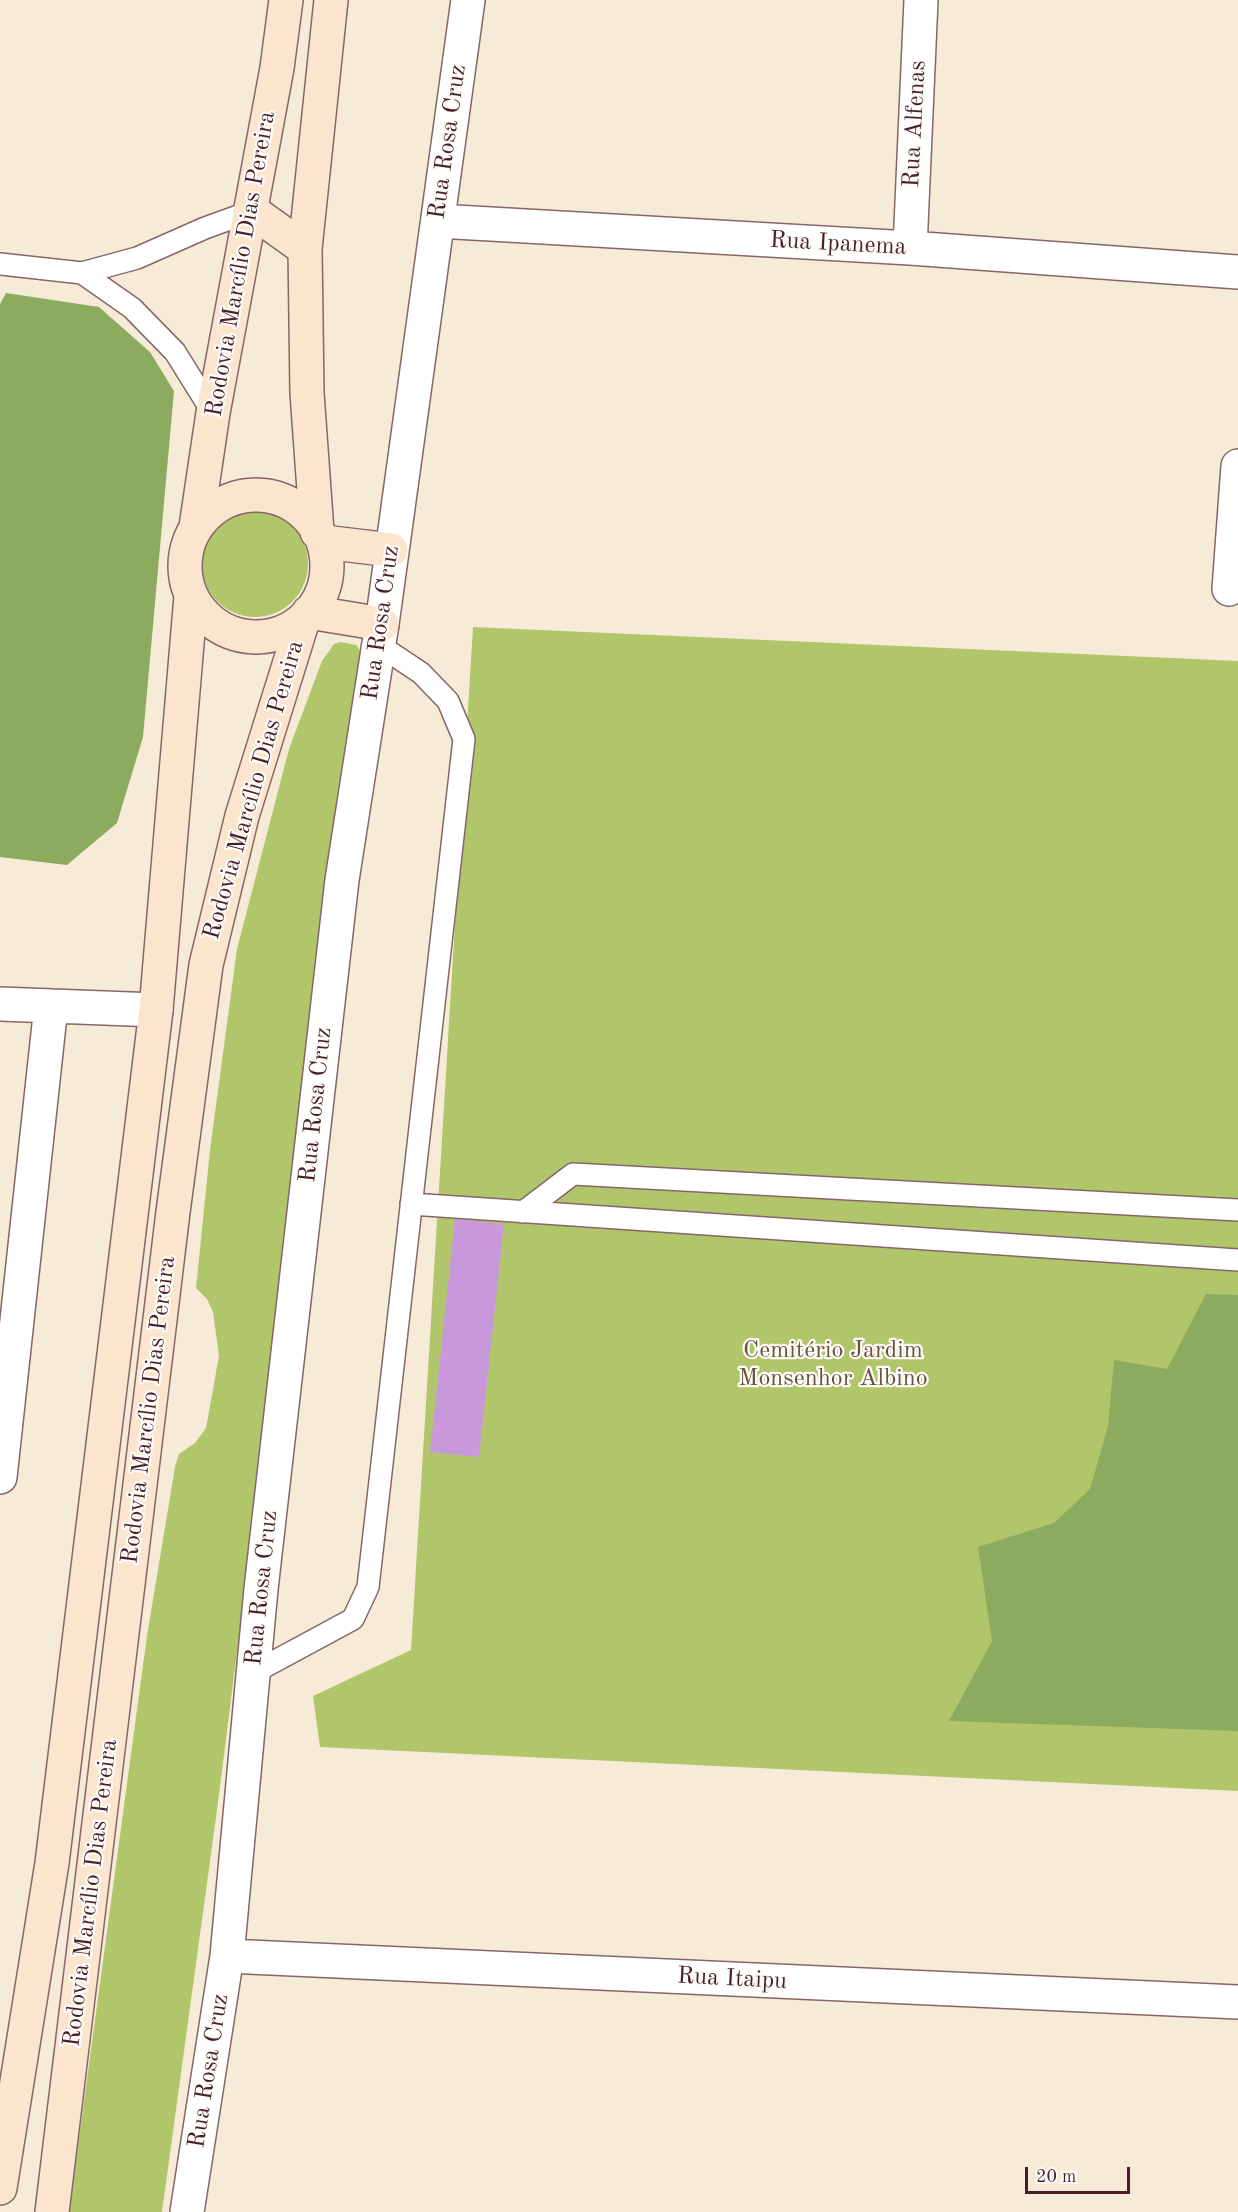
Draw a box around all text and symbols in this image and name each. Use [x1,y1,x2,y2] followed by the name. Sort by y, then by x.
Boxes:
[897,60,933,188] street label: Rua Alfenas
[423,63,473,221] street label: Rua Rosa Cruz
[200,109,282,419] street label: Rodovia Marcílio Dias Pereira
[769,226,907,262] street label: Rua Ipanema
[356,544,406,702] street label: Rua Rosa Cruz
[197,637,311,943] street label: Rodovia Marcílio Dias Pereira
[294,1026,338,1184] street label: Rua Rosa Cruz
[116,1254,182,1566] street label: Rodovia Marcílio Dias Pereira
[738,1337,928,1393] park label: Cemitério Jardim Monsenhor Albino
[240,1509,284,1667] street label: Rua Rosa Cruz
[58,1737,124,2049] street label: Rodovia Marcílio Dias Pereira
[676,1962,788,1996] street label: Rua Itaipu
[183,1992,235,2150] street label: Rua Rosa Cruz
[1028,2155,1133,2193] scale bar
[1036,2168,1076,2186] text: 20 m

